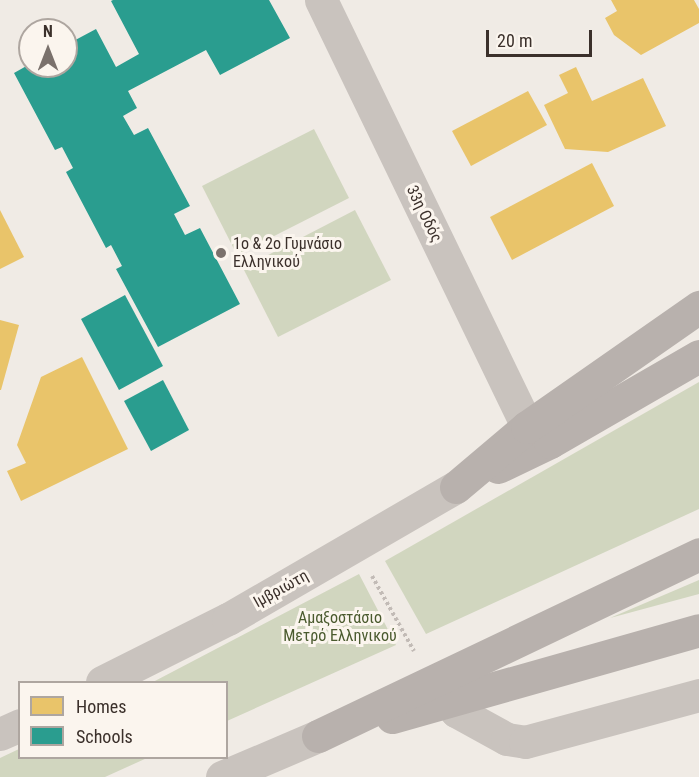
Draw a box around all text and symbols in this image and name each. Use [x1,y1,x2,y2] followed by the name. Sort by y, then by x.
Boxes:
[18,18,78,78] north arrow
[489,18,596,56] scale bar
[43,22,53,41] text: N
[497,30,532,51] text: 20 m
[402,183,446,245] street label: 33η Οδός
[233,234,342,272] place label: 1ο & 2ο Γυμνάσιο Ελληνικού
[214,246,228,260] marker: 1ο & 2ο Γυμνάσιο Ελληνικού
[250,566,312,612] street label: Ιμβριώτη
[283,608,397,646] park label: Αμαξοστάσιο Μετρό Ελληνικού
[18,681,228,759] legend
[76,696,126,717] text: Homes
[76,726,133,747] text: Schools

